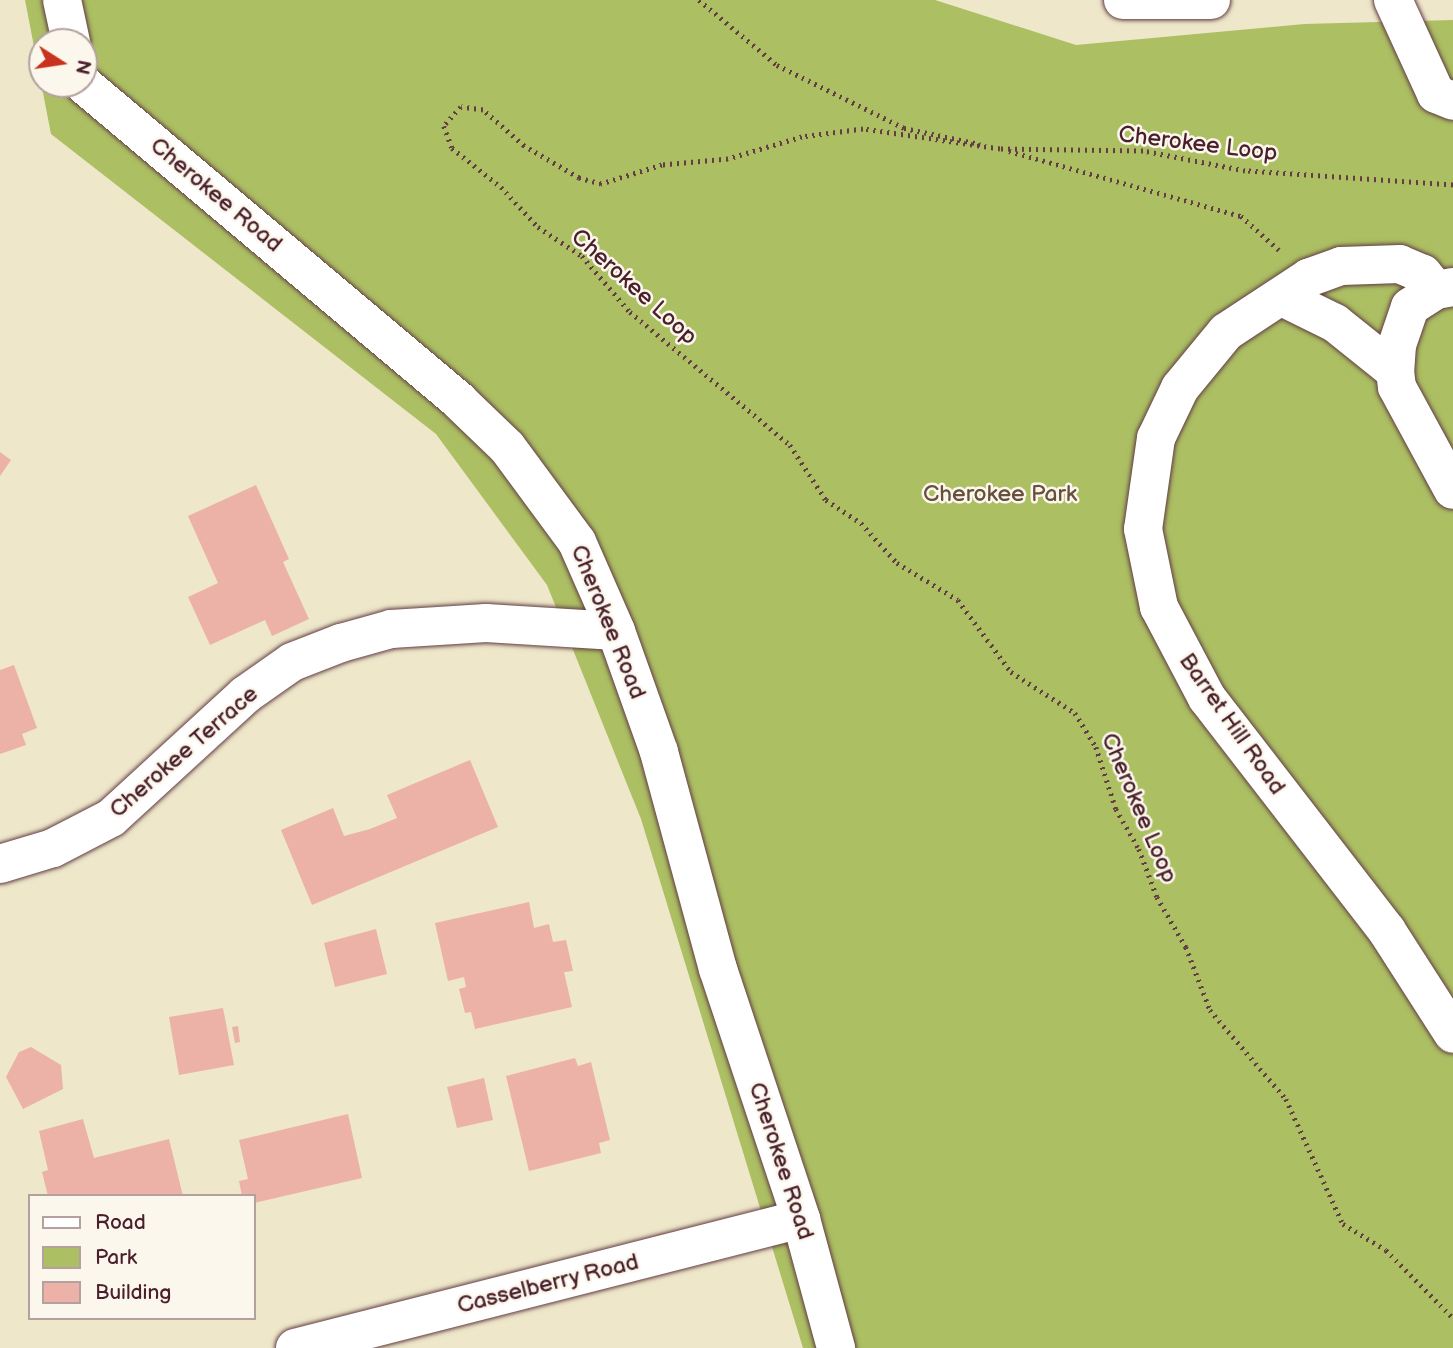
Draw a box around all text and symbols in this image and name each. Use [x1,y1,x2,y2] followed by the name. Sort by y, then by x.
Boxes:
[28,28,98,98] north arrow
[69,58,95,76] text: N
[1117,121,1279,167] street label: Cherokee Loop
[144,132,288,258] street label: Cherokee Road
[565,223,703,351] street label: Cherokee Loop
[923,480,1077,508] park label: Cherokee Park
[565,541,651,703] street label: Cherokee Road
[1173,648,1291,800] street label: Barret Hill Road
[104,680,264,824] street label: Cherokee Terrace
[1095,729,1183,887] street label: Cherokee Loop
[743,1079,819,1243] street label: Cherokee Road
[28,1194,256,1320] legend
[95,1210,146,1235] text: Road
[95,1245,137,1270] text: Park
[454,1248,642,1320] street label: Casselberry Road
[95,1280,171,1305] text: Building

